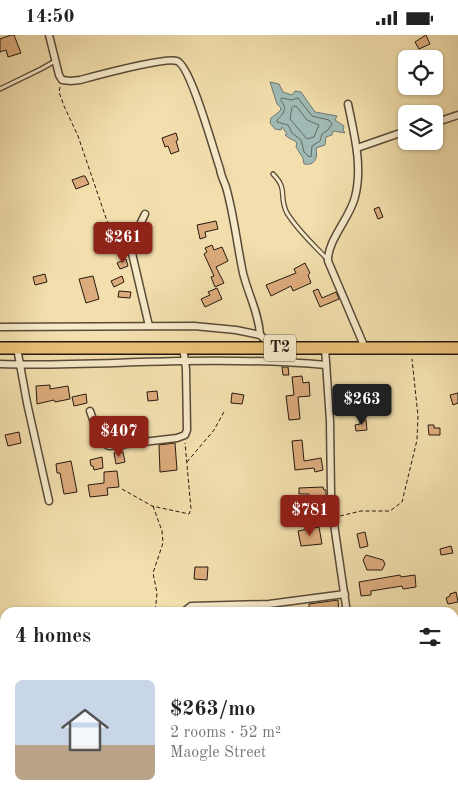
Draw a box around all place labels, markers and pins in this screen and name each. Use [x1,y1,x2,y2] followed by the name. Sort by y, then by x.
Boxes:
[93,221,153,264] pin: $261
[332,383,392,426] pin: $263
[89,415,149,458] pin: $407
[280,495,340,537] pin: $781

